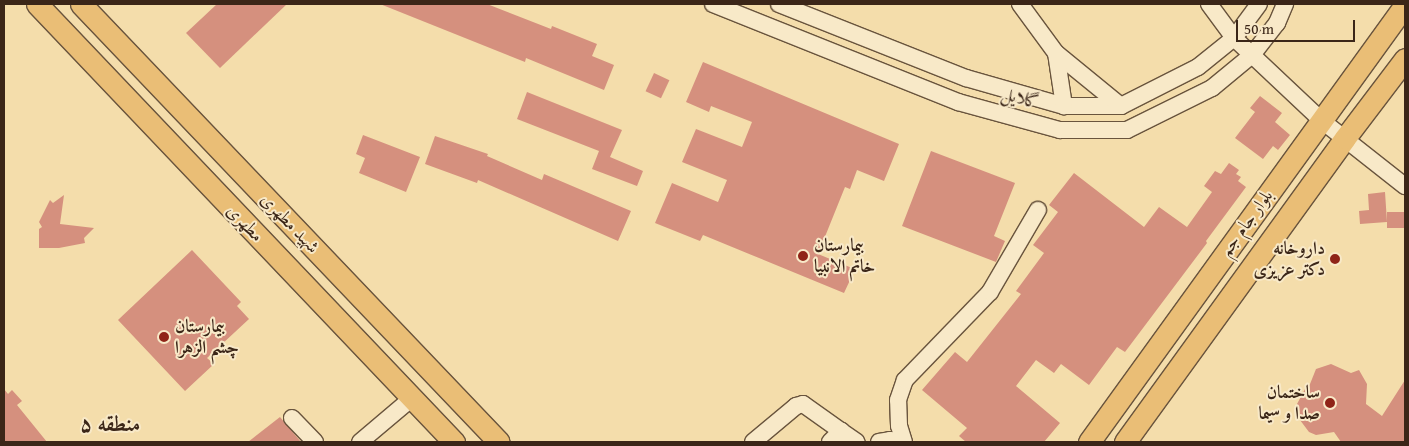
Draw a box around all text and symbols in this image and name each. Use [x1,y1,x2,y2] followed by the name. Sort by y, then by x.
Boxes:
[1239,10,1358,42] scale bar
[1244,18,1274,39] text: 50 m
[999,82,1041,114] street label: گلایل
[1215,185,1277,261] street label: بلوار جام جم
[256,188,324,258] street label: شهید مطهری
[222,200,268,246] street label: مطهری
[814,235,875,278] place label: بیمارستان خاتم الانبیا
[1254,238,1325,280] place label: داروخانه دکتر عزیزی
[796,249,810,263] marker: بیمارستان خاتم الانبیا
[1329,253,1341,265] marker: داروخانه دکتر عزیزی
[175,316,239,358] place label: بیمارستان چشم الزهرا
[157,330,171,344] marker: بیمارستان چشم الزهرا
[1259,382,1320,424] place label: ساختمان صدا و سیما
[1324,397,1336,409] marker: ساختمان صدا و سیما
[80,411,140,437] district label: منطقه ۵

